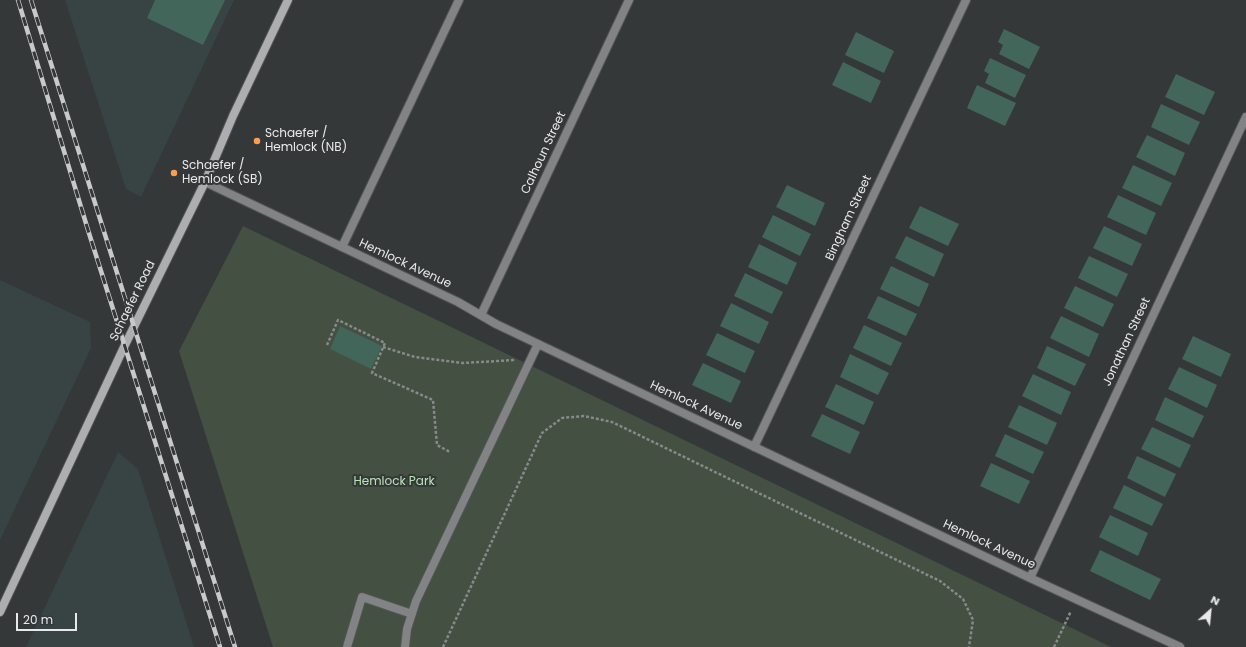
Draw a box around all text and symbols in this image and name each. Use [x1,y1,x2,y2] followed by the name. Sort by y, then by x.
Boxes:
[519,109,569,197] street label: Calhoun Street
[265,127,347,155] place label: Schaefer / Hemlock (NB)
[252,136,262,146] marker: Schaefer / Hemlock (NB)
[182,159,263,187] place label: Schaefer / Hemlock (SB)
[169,168,179,178] marker: Schaefer / Hemlock (SB)
[823,173,875,263] street label: Bingham Street
[356,236,454,292] street label: Hemlock Avenue
[107,258,159,344] street label: Schaefer Road
[1100,295,1154,389] street label: Jonathan Street
[647,378,745,434] street label: Hemlock Avenue
[353,475,435,489] park label: Hemlock Park
[940,517,1038,573] street label: Hemlock Avenue
[1190,591,1230,631] north arrow
[1208,591,1223,609] text: N
[18,605,79,631] scale bar
[23,611,53,628] text: 20 m

